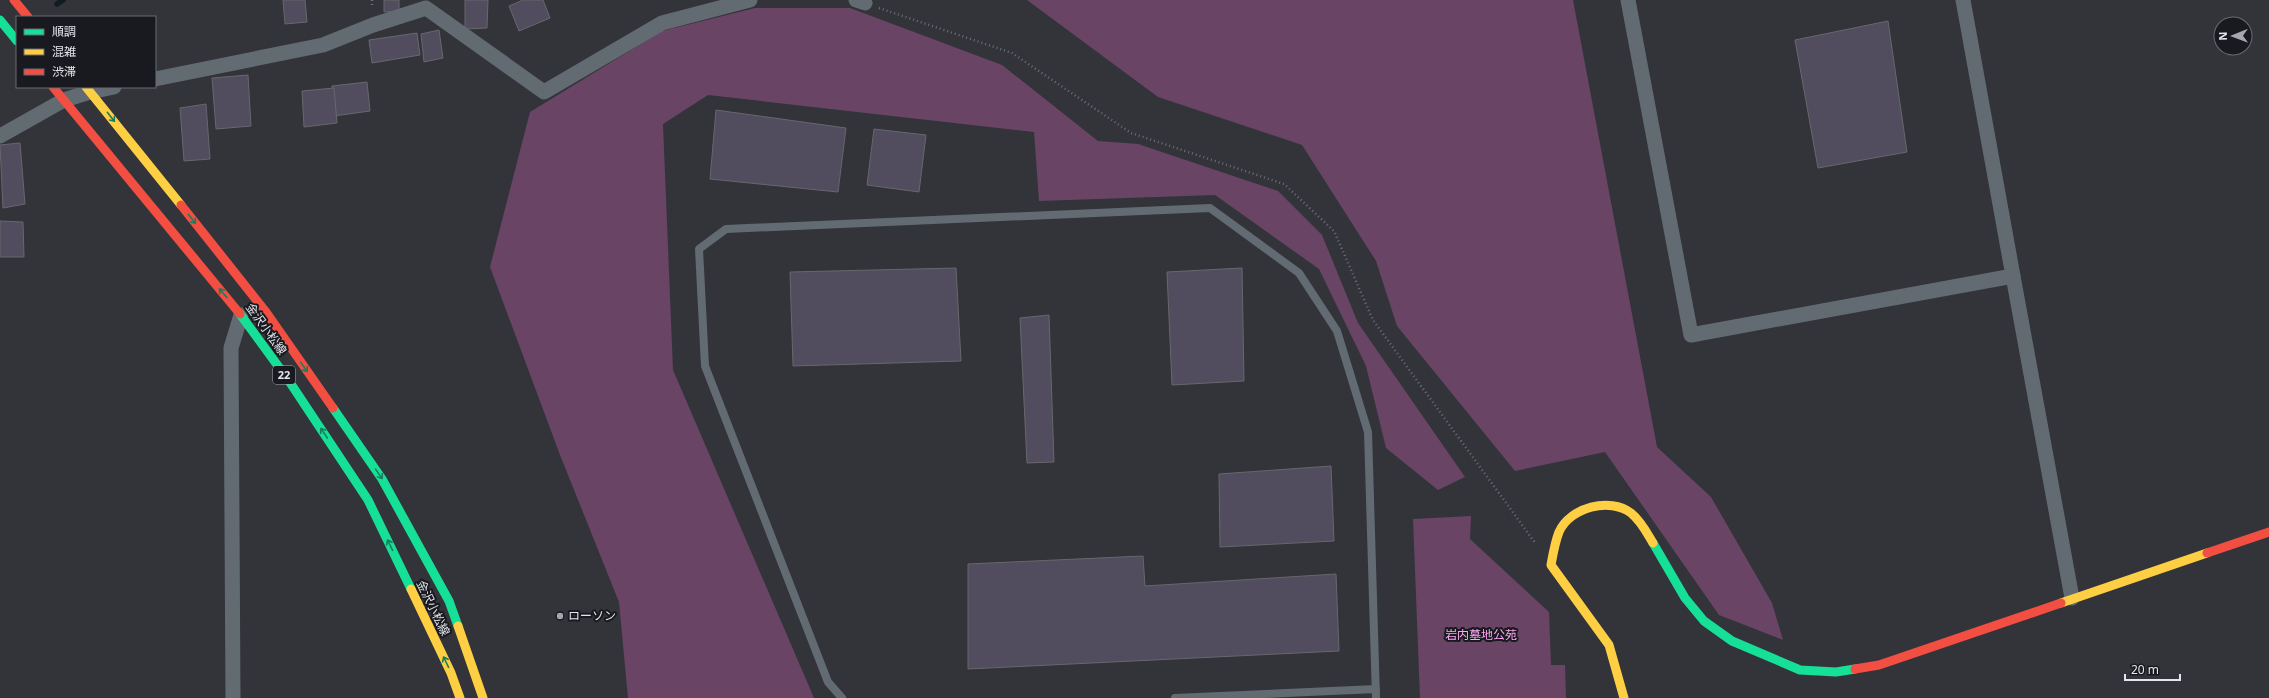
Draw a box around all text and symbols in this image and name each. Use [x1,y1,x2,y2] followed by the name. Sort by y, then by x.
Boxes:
[16,16,156,88] legend
[2213,16,2253,56] north arrow
[52,23,76,40] text: 順調
[2215,32,2230,41] text: N
[52,43,76,60] text: 混雑
[52,63,76,80] text: 渋滞
[106,112,115,123] one-way arrow
[187,214,196,225] one-way arrow
[219,288,228,299] one-way arrow
[242,299,291,358] street label: 金沢小松線
[300,362,308,373] one-way arrow
[273,366,295,384] road number: 22
[320,428,328,439] one-way arrow
[375,468,383,479] one-way arrow
[386,539,393,551] one-way arrow
[413,577,454,638] street label: 金沢小松線
[568,607,616,624] place label: ローソン
[555,611,565,621] marker: ローソン
[1445,626,1517,643] park label: 岩内墓地公苑
[442,656,449,668] one-way arrow
[2125,656,2180,682] scale bar
[2131,661,2159,678] text: 20 m

